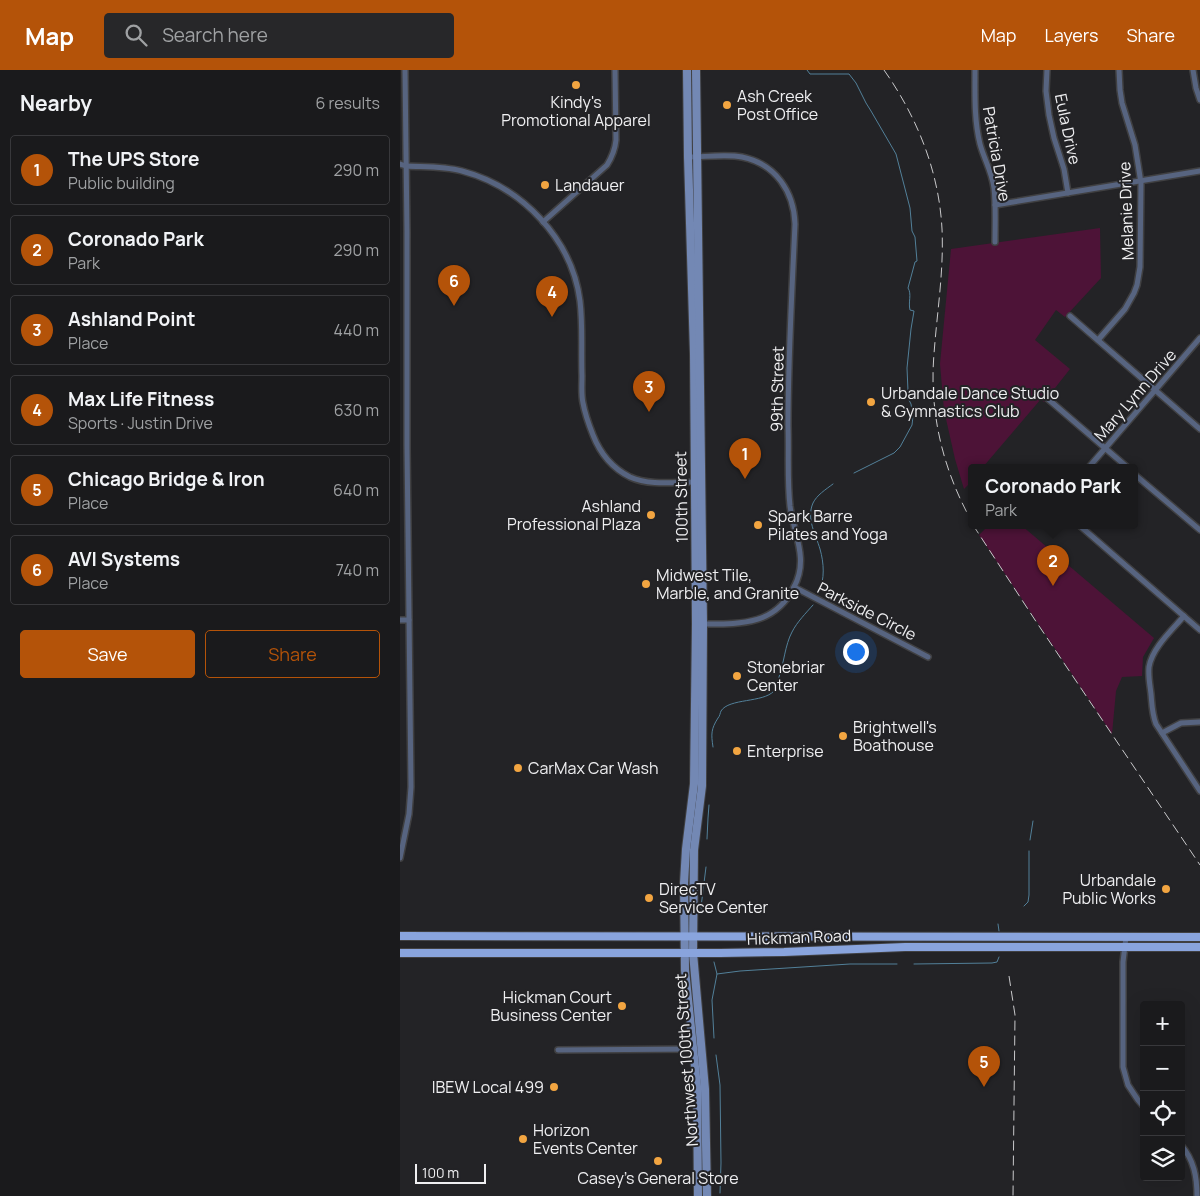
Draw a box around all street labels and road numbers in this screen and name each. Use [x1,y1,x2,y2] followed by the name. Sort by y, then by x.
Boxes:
[1050,92,1086,166] street label: Eula Drive
[978,105,1016,203] street label: Patricia Drive
[1113,161,1139,261] street label: Melanie Drive
[1089,344,1181,446] street label: Mary Lynn Drive
[765,346,789,432] street label: 99th Street
[669,451,693,543] street label: 100th Street
[814,577,920,645] street label: Parkside Circle
[746,924,852,950] street label: Hickman Road
[669,973,703,1147] street label: Northwest 100th Street

